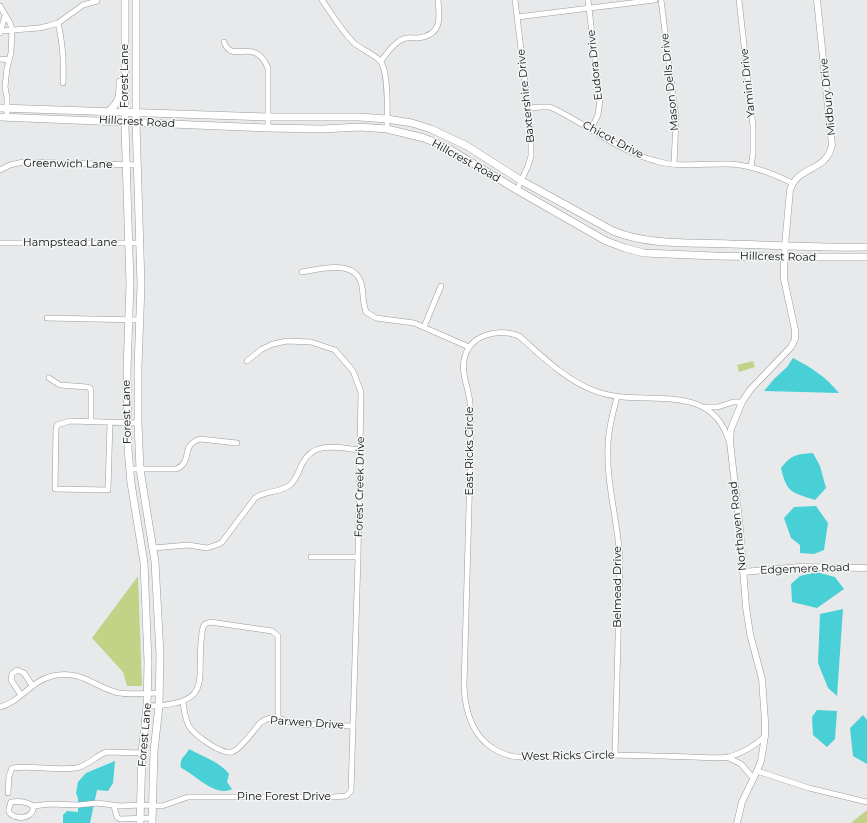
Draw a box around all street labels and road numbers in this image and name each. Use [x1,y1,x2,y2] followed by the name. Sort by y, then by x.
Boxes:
[585,29,605,101] street label: Eudora Drive
[658,32,682,132] street label: Mason Dells Drive
[118,44,132,108] street label: Forest Lane
[515,48,537,144] street label: Baxtershire Drive
[738,48,758,118] street label: Yamini Drive
[817,58,839,136] street label: Midbury Drive
[99,113,175,131] street label: Hillcrest Road
[580,118,646,162] street label: Chicot Drive
[429,137,503,185] street label: Hillcrest Road
[23,157,113,171] street label: Greenwich Lane
[23,236,117,250] street label: Hampstead Lane
[740,250,816,264] street label: Hillcrest Road
[120,380,134,444] street label: Forest Lane
[463,407,477,495] street label: East Ricks Circle
[353,436,367,538] street label: Forest Creek Drive
[727,480,749,572] street label: Northaven Road
[611,546,625,628] street label: Belmead Drive
[760,561,850,577] street label: Edgemere Road
[136,702,154,768] street label: Forest Lane
[270,714,344,732] street label: Parwen Drive
[521,749,615,763] street label: West Ricks Circle
[237,790,331,804] street label: Pine Forest Drive

